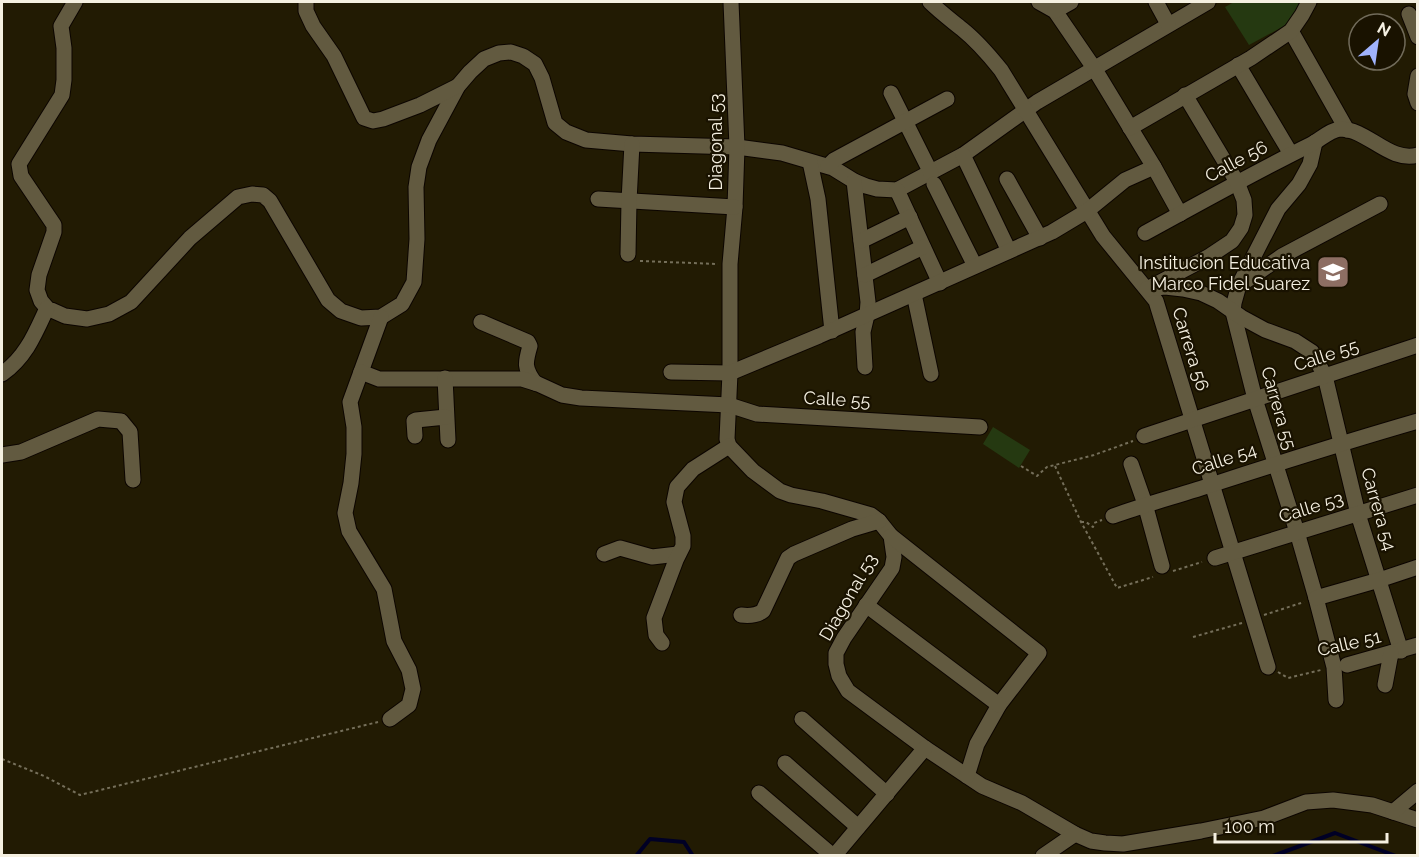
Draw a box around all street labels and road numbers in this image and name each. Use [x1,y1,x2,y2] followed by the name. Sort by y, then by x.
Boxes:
[705,93,726,191] street label: Diagonal 53
[1201,136,1271,186] street label: Calle 56
[1168,305,1214,394] street label: Carrera 56
[1291,335,1361,375] street label: Calle 55
[1257,364,1301,452] street label: Carrera 55
[803,387,871,411] street label: Calle 55
[1189,439,1259,479] street label: Calle 54
[1357,465,1401,553] street label: Carrera 54
[1276,487,1346,527] street label: Calle 53
[815,550,881,644] street label: Diagonal 53
[1315,625,1383,660] street label: Calle 51

